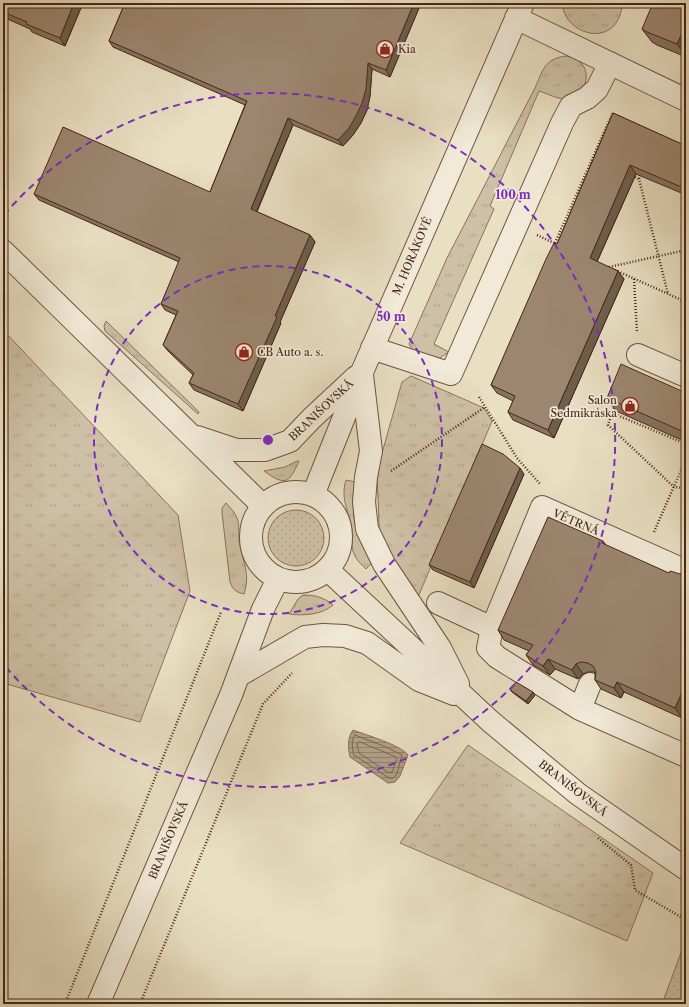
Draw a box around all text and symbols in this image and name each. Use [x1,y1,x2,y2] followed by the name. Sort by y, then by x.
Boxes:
[375,39,395,59] shop icon: Kia
[398,42,416,56] place label: Kia
[495,187,531,202] text: 100 m
[389,214,435,297] street label: M. HORÁKOVÉ
[376,309,406,324] text: 50 m
[234,342,254,362] shop icon: CB Auto a. s.
[257,345,323,359] place label: CB Auto a. s.
[285,375,357,444] street label: BRANIŠOVSKÁ
[550,393,617,420] place label: Salon Sedmikráska
[620,396,640,416] shop icon: Salon Sedmikráska
[261,433,275,447] centre of rings
[550,506,602,538] street label: VĚTRNÁ
[536,756,611,820] street label: BRANIŠOVSKÁ
[144,798,191,881] street label: BRANIŠOVSKÁ

